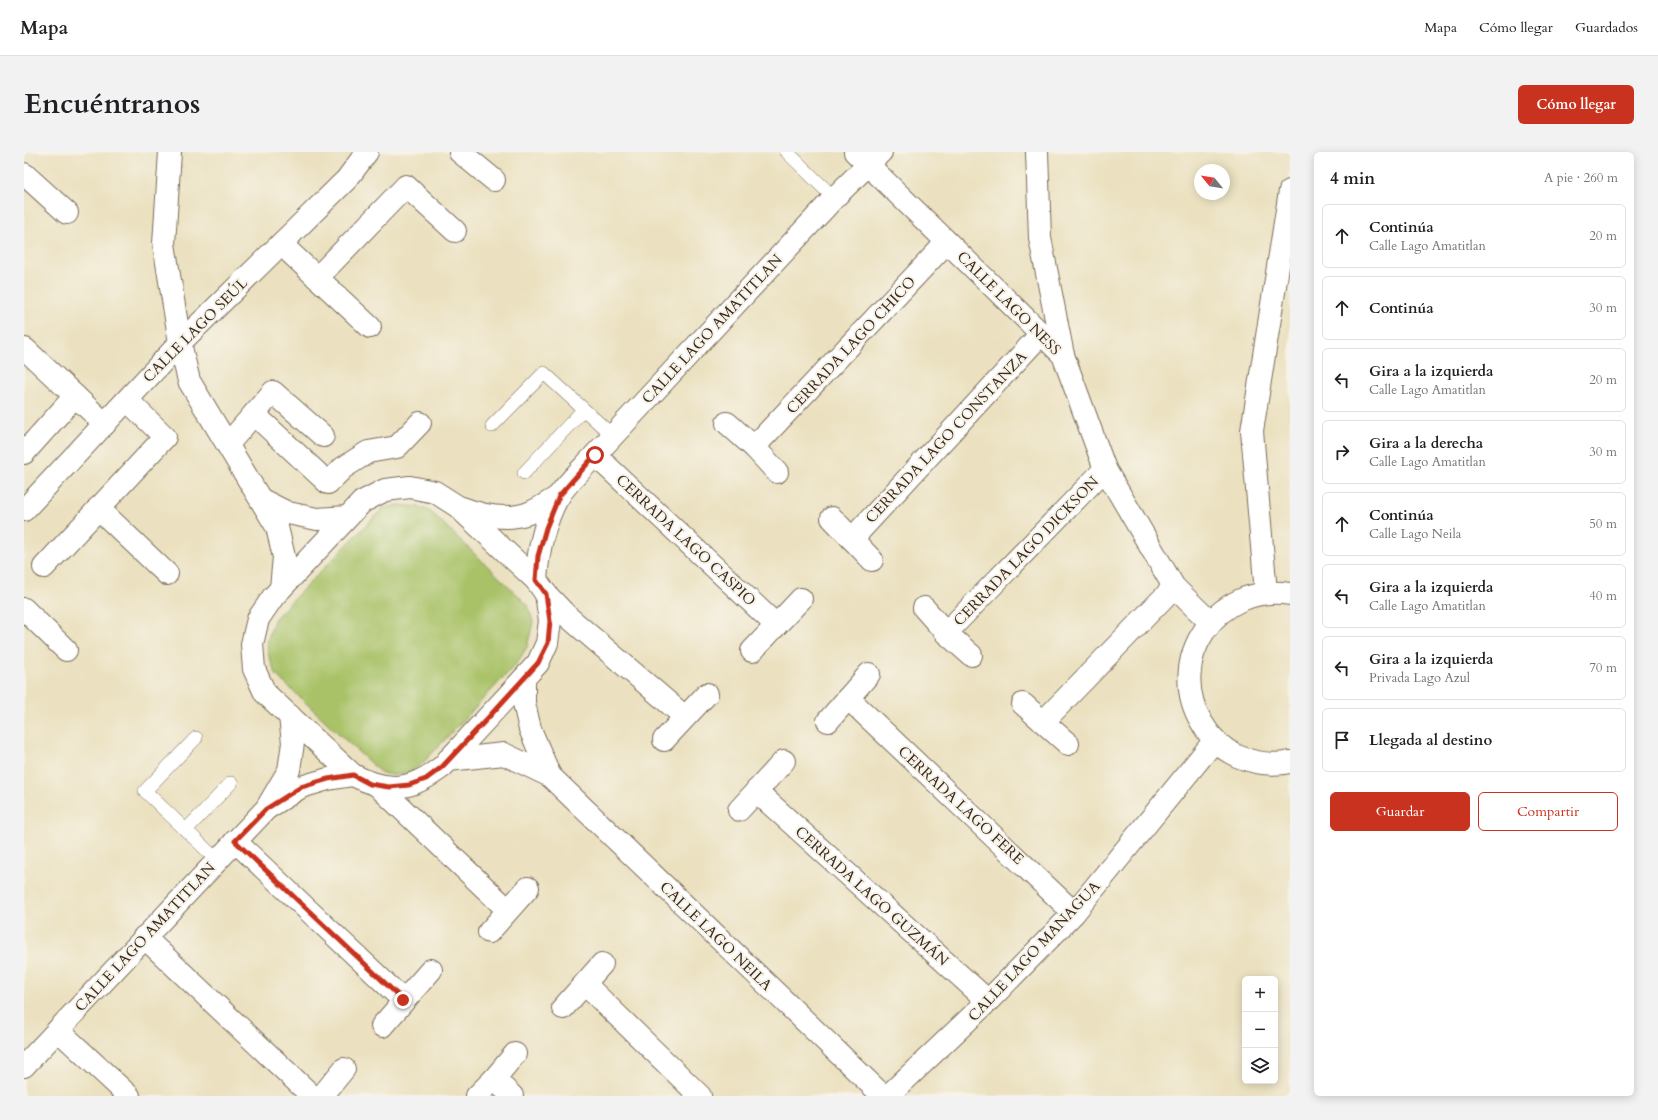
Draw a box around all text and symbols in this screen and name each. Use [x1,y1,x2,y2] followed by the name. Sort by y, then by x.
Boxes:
[20,15,68,41] text: Mapa
[1424,18,1457,37] text: Mapa
[1479,18,1553,37] text: Cómo llegar
[1575,18,1638,37] text: Guardados
[24,85,200,123] text: Encuéntranos
[1518,85,1634,124] button: Cómo llegar
[1194,164,1230,200] north arrow
[1330,167,1375,190] text: 4 min
[1544,169,1618,187] text: A pie · 260 m
[1369,217,1434,237] text: Continúa
[1331,225,1353,247] icon: ahead
[1589,227,1617,245] text: 20 m
[1369,237,1486,255] text: Calle Lago Amatitlan
[953,247,1065,359] street label: CALLE LAGO NESS
[637,250,787,408] street label: CALLE LAGO AMATITLAN
[782,272,920,418] street label: CERRADA LAGO CHICO
[138,273,252,387] street label: CALLE LAGO SEÚL
[1331,297,1353,319] icon: ahead
[1369,298,1434,318] text: Continúa
[1589,299,1617,317] text: 30 m
[861,346,1031,527] street label: CERRADA LAGO CONSTANZA
[1369,361,1493,381] text: Gira a la izquierda
[1331,369,1353,391] icon: left
[1589,371,1617,389] text: 20 m
[1369,381,1486,399] text: Calle Lago Amatitlan
[1369,433,1483,453] text: Gira a la derecha
[1331,441,1353,463] icon: right
[1589,443,1617,461] text: 30 m
[586,446,604,464] route start
[1369,453,1486,471] text: Calle Lago Amatitlan
[612,470,760,610] street label: CERRADA LAGO CASPIO
[949,472,1103,630] street label: CERRADA LAGO DICKSON
[1369,505,1434,525] text: Continúa
[1331,513,1353,535] icon: ahead
[1589,515,1617,533] text: 50 m
[1369,525,1461,543] text: Calle Lago Neila
[1369,577,1493,597] text: Gira a la izquierda
[1331,585,1353,607] icon: left
[1589,587,1617,605] text: 40 m
[1369,597,1486,615] text: Calle Lago Amatitlan
[1369,649,1493,669] text: Gira a la izquierda
[1331,657,1353,679] icon: left
[1589,659,1617,677] text: 70 m
[1369,669,1470,687] text: Privada Lago Azul
[1331,729,1353,751] icon: arrive
[1369,730,1492,750] text: Llegada al destino
[894,741,1028,869] street label: CERRADA LAGO FERE
[1330,792,1470,831] button: Guardar
[1478,792,1618,831] button: Compartir
[791,822,953,971] street label: CERRADA LAGO GUZMÁN
[70,858,220,1016] street label: CALLE LAGO AMATITLAN
[964,876,1105,1026] street label: CALLE LAGO MANAGUA
[655,877,777,995] street label: CALLE LAGO NEILA
[1242,976,1278,1084] map controls
[1242,976,1278,1012] button: +
[394,991,412,1009] route end
[1242,1012,1278,1048] button: −
[1242,1048,1278,1084] button: layers

